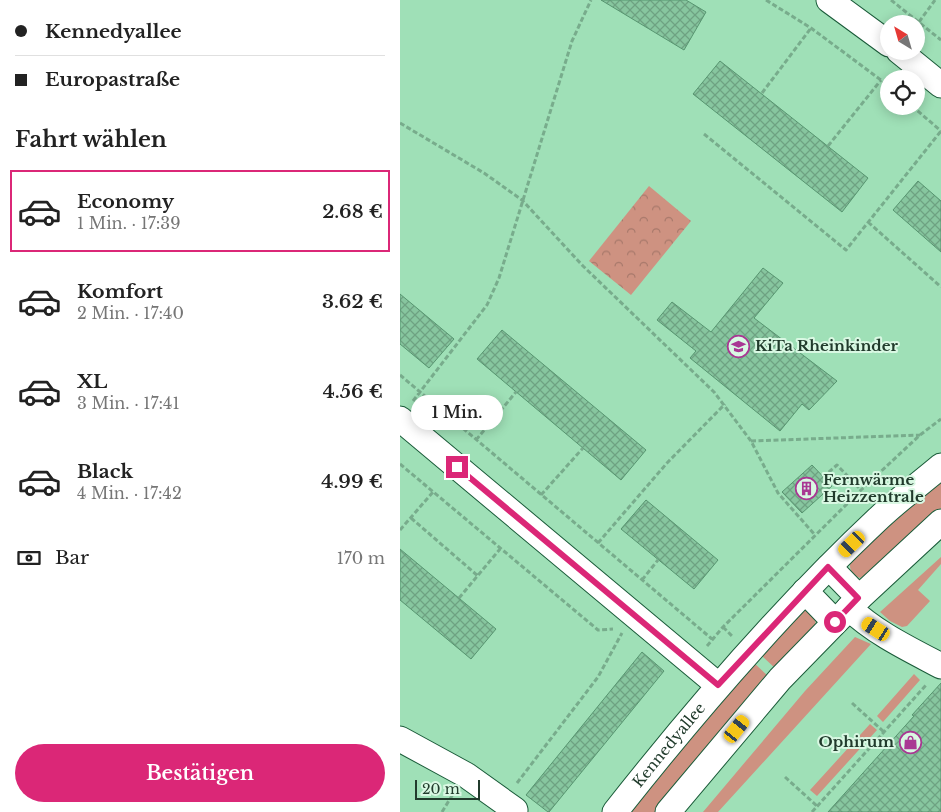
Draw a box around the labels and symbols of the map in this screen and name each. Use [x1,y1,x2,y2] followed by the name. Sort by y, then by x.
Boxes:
[880,15,925,60] north arrow
[727,334,751,358] school or university icon: KiTa Rheinkinder
[755,336,898,355] place label: KiTa Rheinkinder
[411,394,503,430] callout: 1 Min.
[446,456,468,478] route end
[823,470,924,506] place label: Fernwärme Heizzentrale
[795,477,819,501] building icon: Fernwärme Heizzentrale
[836,528,868,560] car
[824,611,846,633] route start
[859,615,892,643] car
[628,699,709,791] street label: Kennedyallee
[721,713,752,745] car
[898,730,922,754] shop icon: Ophirum
[819,732,894,751] place label: Ophirum
[415,777,480,800] scale bar

